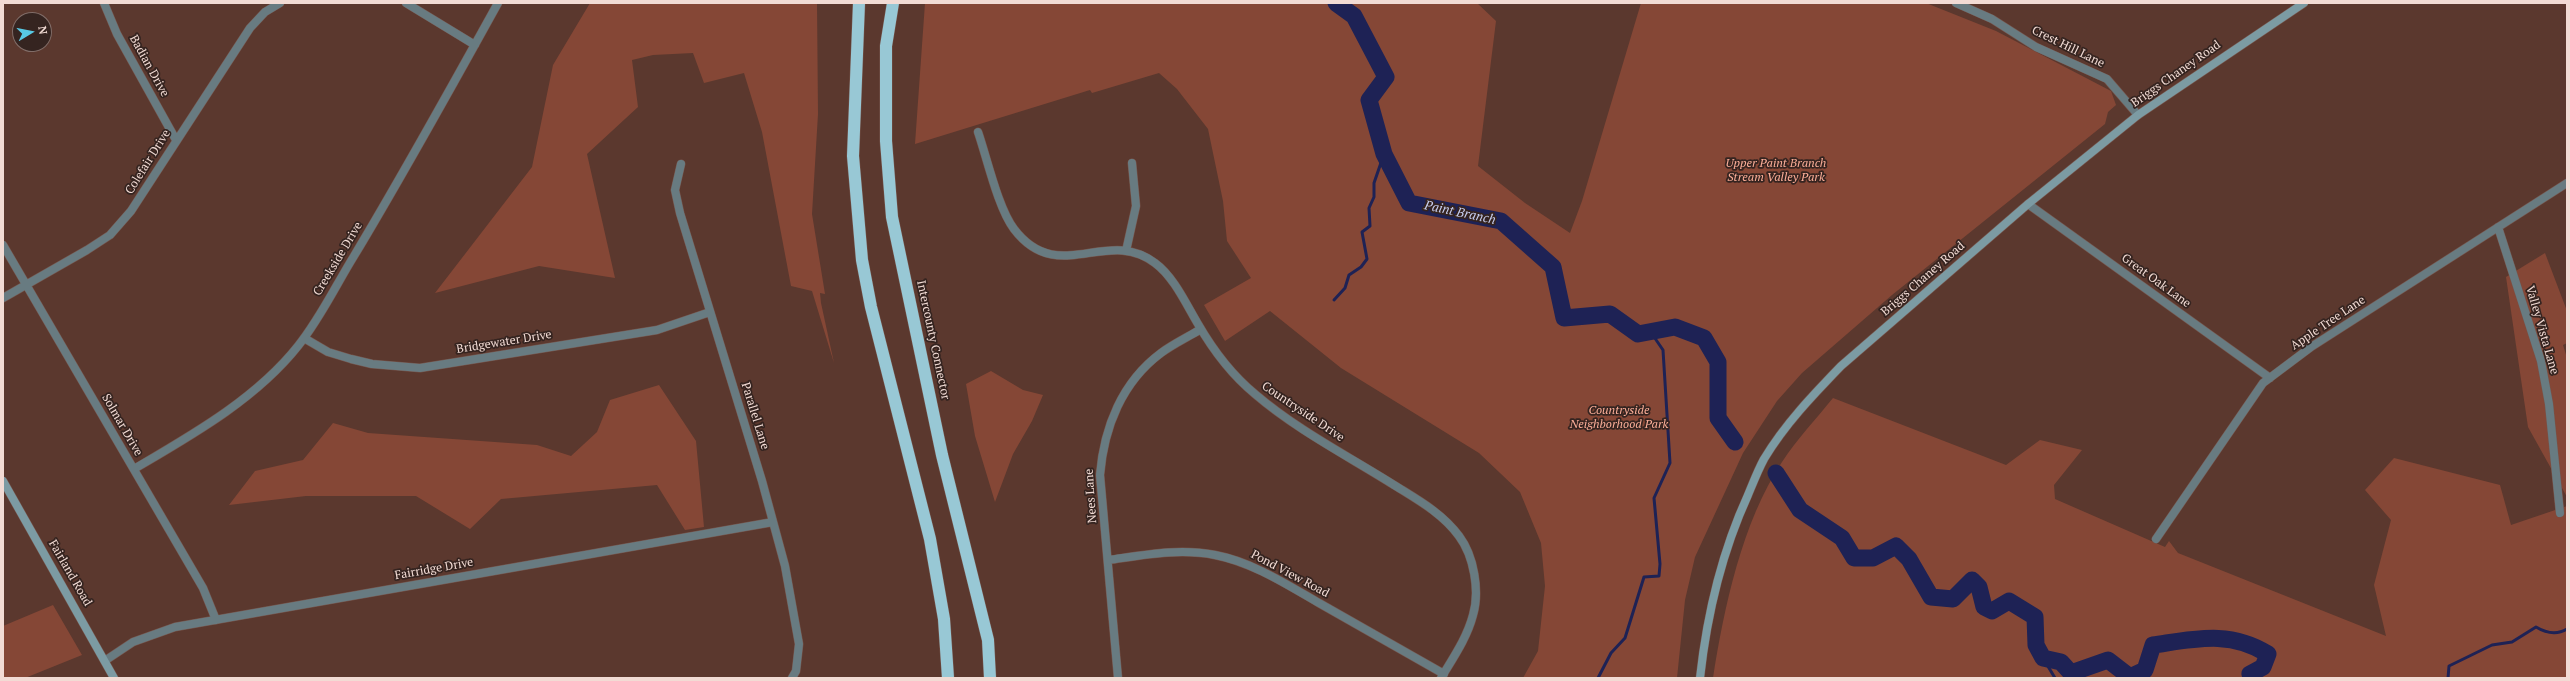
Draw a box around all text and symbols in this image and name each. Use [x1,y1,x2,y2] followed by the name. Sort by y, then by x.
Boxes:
[12,12,52,52] north arrow
[2029,23,2107,71] street label: Crest Hill Lane
[35,25,50,35] text: N
[126,33,172,99] street label: Badian Drive
[2129,38,2223,110] street label: Briggs Chaney Road
[122,127,174,197] street label: Colefair Drive
[1726,157,1826,185] park label: Upper Paint Branch Stream Valley Park
[1423,198,1497,228] water label: Paint Branch
[310,219,366,299] street label: Creekside Drive
[1878,239,1968,319] street label: Briggs Chaney Road
[2119,251,2193,311] street label: Great Oak Lane
[913,279,953,401] street label: Intercounty Connector
[2522,284,2562,376] street label: Valley Vista Lane
[2288,293,2368,353] street label: Apple Tree Lane
[455,327,553,357] street label: Bridgewater Drive
[1259,379,1347,445] street label: Countryside Drive
[738,381,772,451] street label: Parallel Lane
[98,391,146,459] street label: Solmar Drive
[1570,404,1668,432] park label: Countryside Neighborhood Park
[1082,468,1100,524] street label: Nees Lane
[45,537,95,609] street label: Fairland Road
[1248,547,1332,601] street label: Pond View Road
[394,555,474,583] street label: Fairridge Drive

